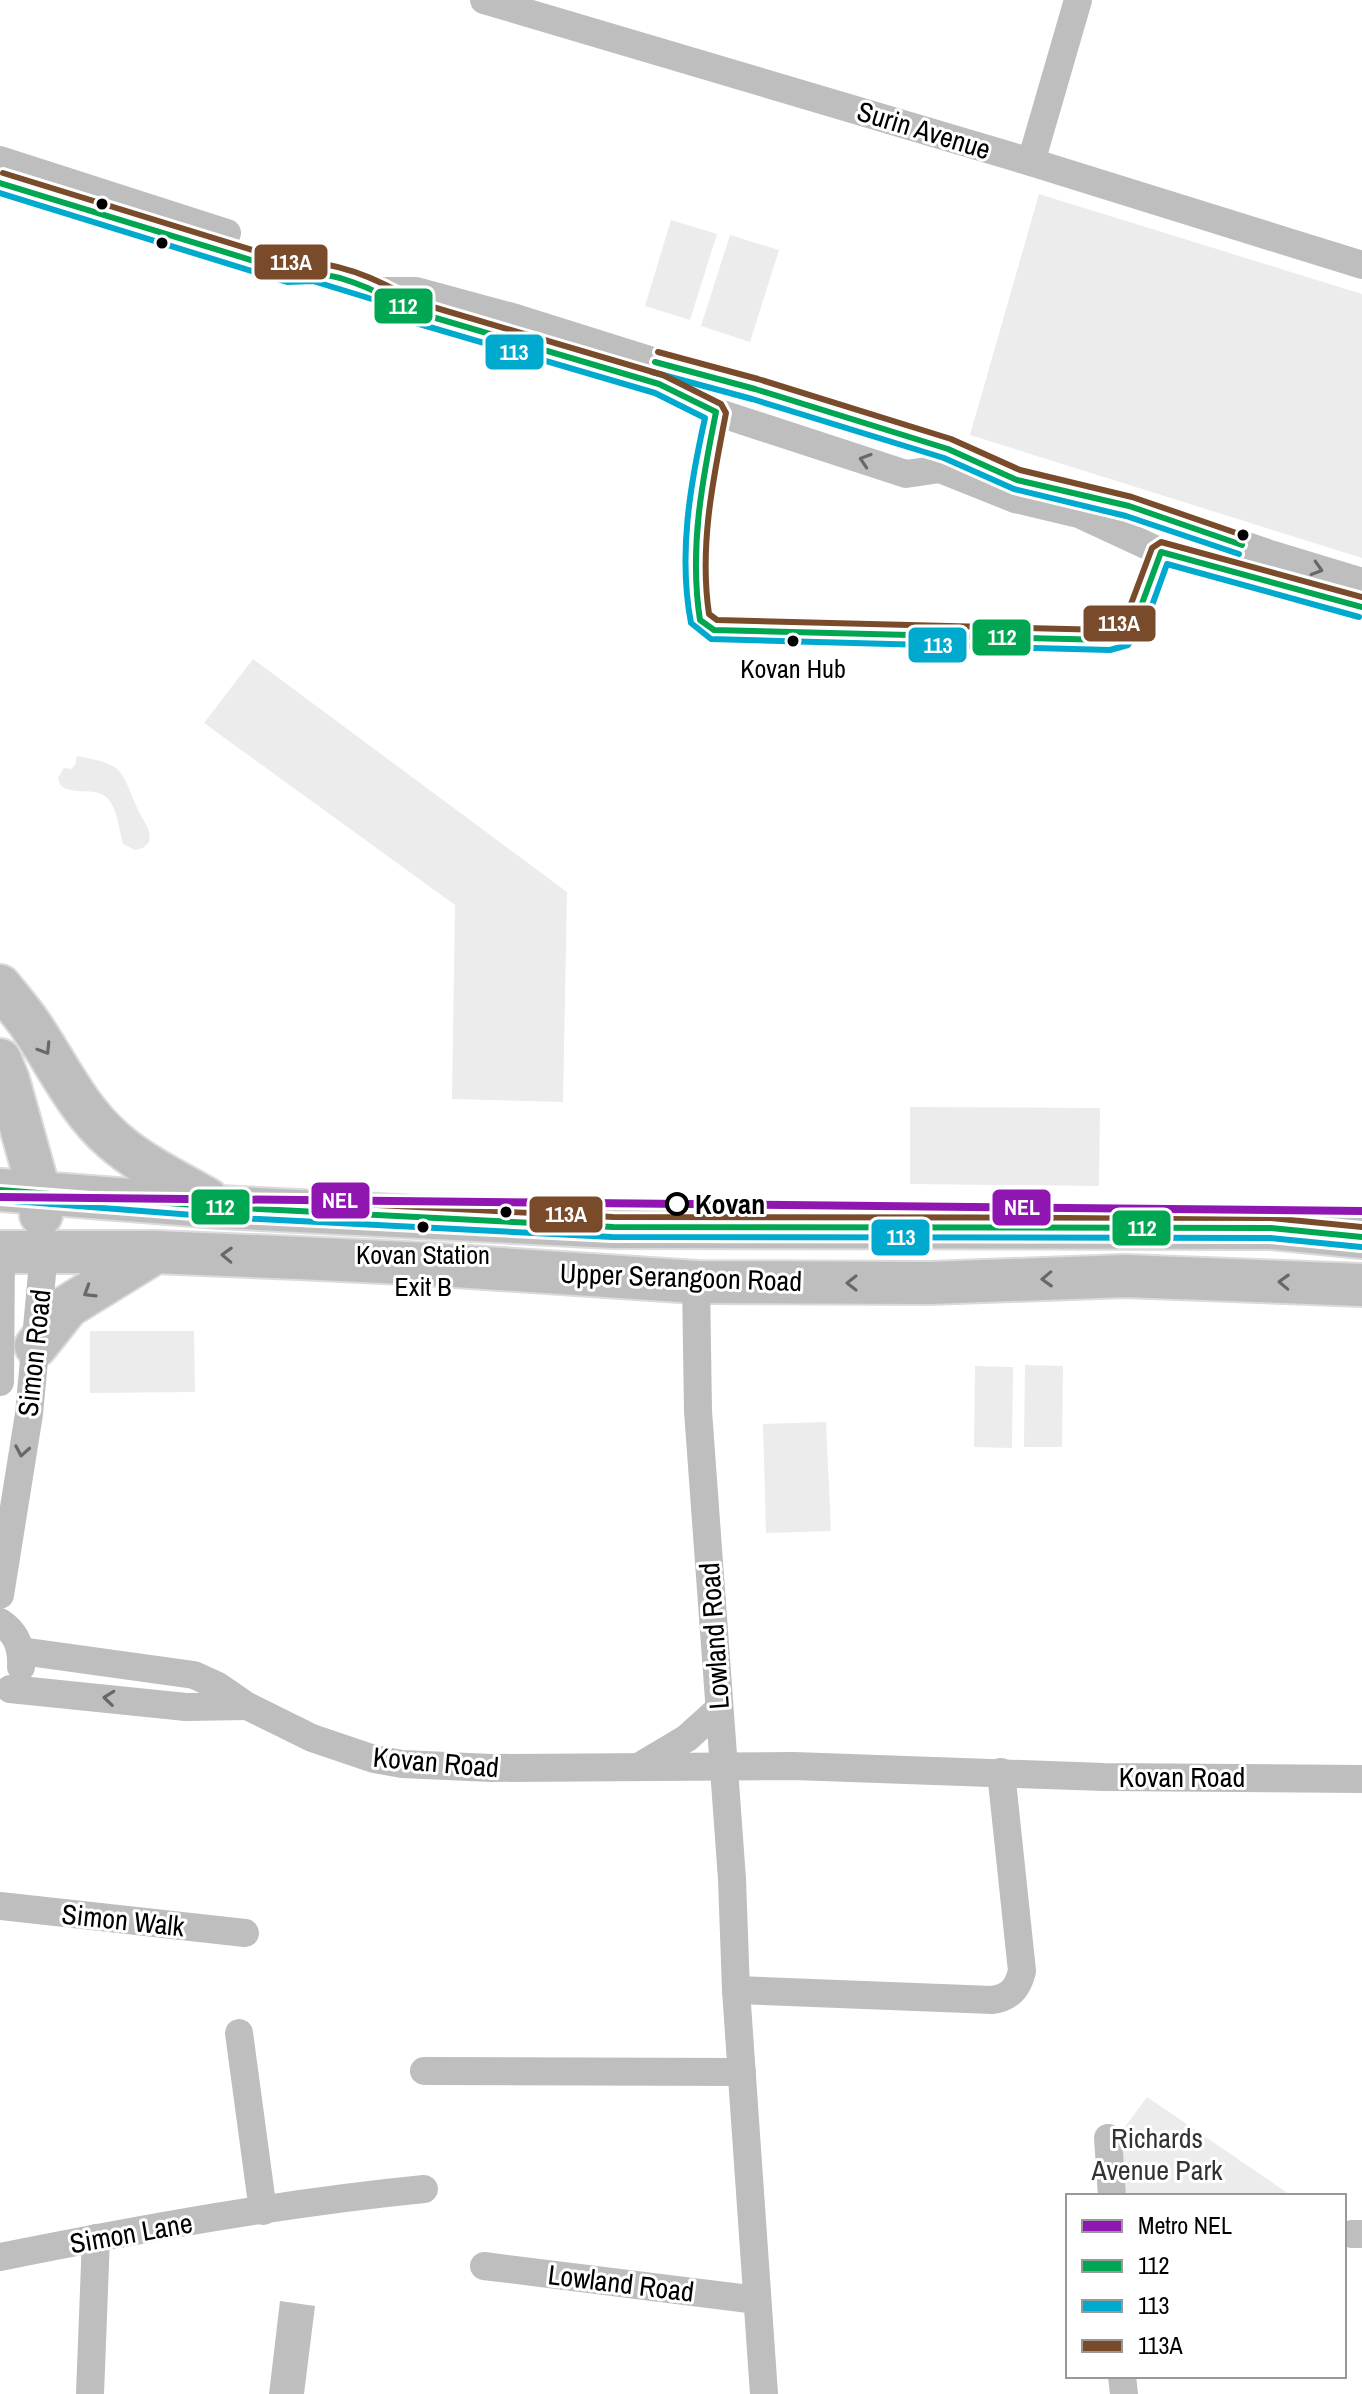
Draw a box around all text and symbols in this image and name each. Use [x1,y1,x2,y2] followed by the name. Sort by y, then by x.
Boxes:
[853,92,995,168] street label: Surin Avenue
[94,196,110,212] unlabelled marker
[154,235,170,251] unlabelled marker
[253,243,329,281] line badge: 113A
[270,247,312,277] text: 113A
[373,287,434,325] line badge: 112
[388,291,418,321] text: 112
[484,333,545,371] line badge: 113
[499,337,529,367] text: 113
[859,453,872,469] one-way arrow
[1235,527,1251,543] unlabelled marker
[1310,560,1324,576] one-way arrow
[1082,604,1157,643] line badge: 113A
[1098,608,1140,638] text: 113A
[971,618,1032,657] line badge: 112
[987,622,1017,652] text: 112
[907,626,968,664] line badge: 113
[923,630,953,660] text: 113
[785,633,801,649] marker: Kovan Hub
[740,651,846,686] place label: Kovan Hub
[36,1040,51,1055] one-way arrow
[310,1181,371,1220] line badge: NEL
[322,1185,358,1215] text: NEL
[695,1185,765,1223] place label: Kovan
[190,1188,251,1226] line badge: 112
[991,1188,1052,1227] line badge: NEL
[205,1192,235,1222] text: 112
[1004,1192,1040,1222] text: NEL
[666,1193,688,1215] marker: Kovan
[528,1195,604,1234] line badge: 113A
[545,1199,587,1229] text: 113A
[498,1204,514,1220] unlabelled marker
[1111,1209,1172,1247] line badge: 112
[1127,1213,1157,1243] text: 112
[870,1218,931,1257] line badge: 113
[415,1219,431,1235] marker: Kovan Station Exit B
[886,1222,916,1252] text: 113
[356,1237,490,1304] place label: Kovan Station Exit B
[220,1247,233,1264] one-way arrow
[559,1254,803,1300] street label: Upper Serangoon Road
[1040,1270,1053,1287] one-way arrow
[845,1274,858,1291] one-way arrow
[1277,1274,1290,1291] one-way arrow
[83,1282,98,1297] one-way arrow
[8,1288,60,1418] street label: Simon Road
[15,1444,32,1458] one-way arrow
[690,1561,738,1711] street label: Lowland Road
[102,1690,115,1707] one-way arrow
[371,1738,501,1786] street label: Kovan Road
[1119,1758,1245,1796] street label: Kovan Road
[60,1895,187,1945] street label: Simon Walk
[1090,2119,1223,2189] park label: Richards Avenue Park
[1066,2194,1346,2378] legend
[67,2204,195,2262] street label: Simon Lane
[1138,2209,1232,2241] text: Metro NEL
[1138,2249,1169,2281] text: 112
[546,2255,696,2311] street label: Lowland Road
[1138,2289,1169,2321] text: 113
[1138,2329,1183,2361] text: 113A

